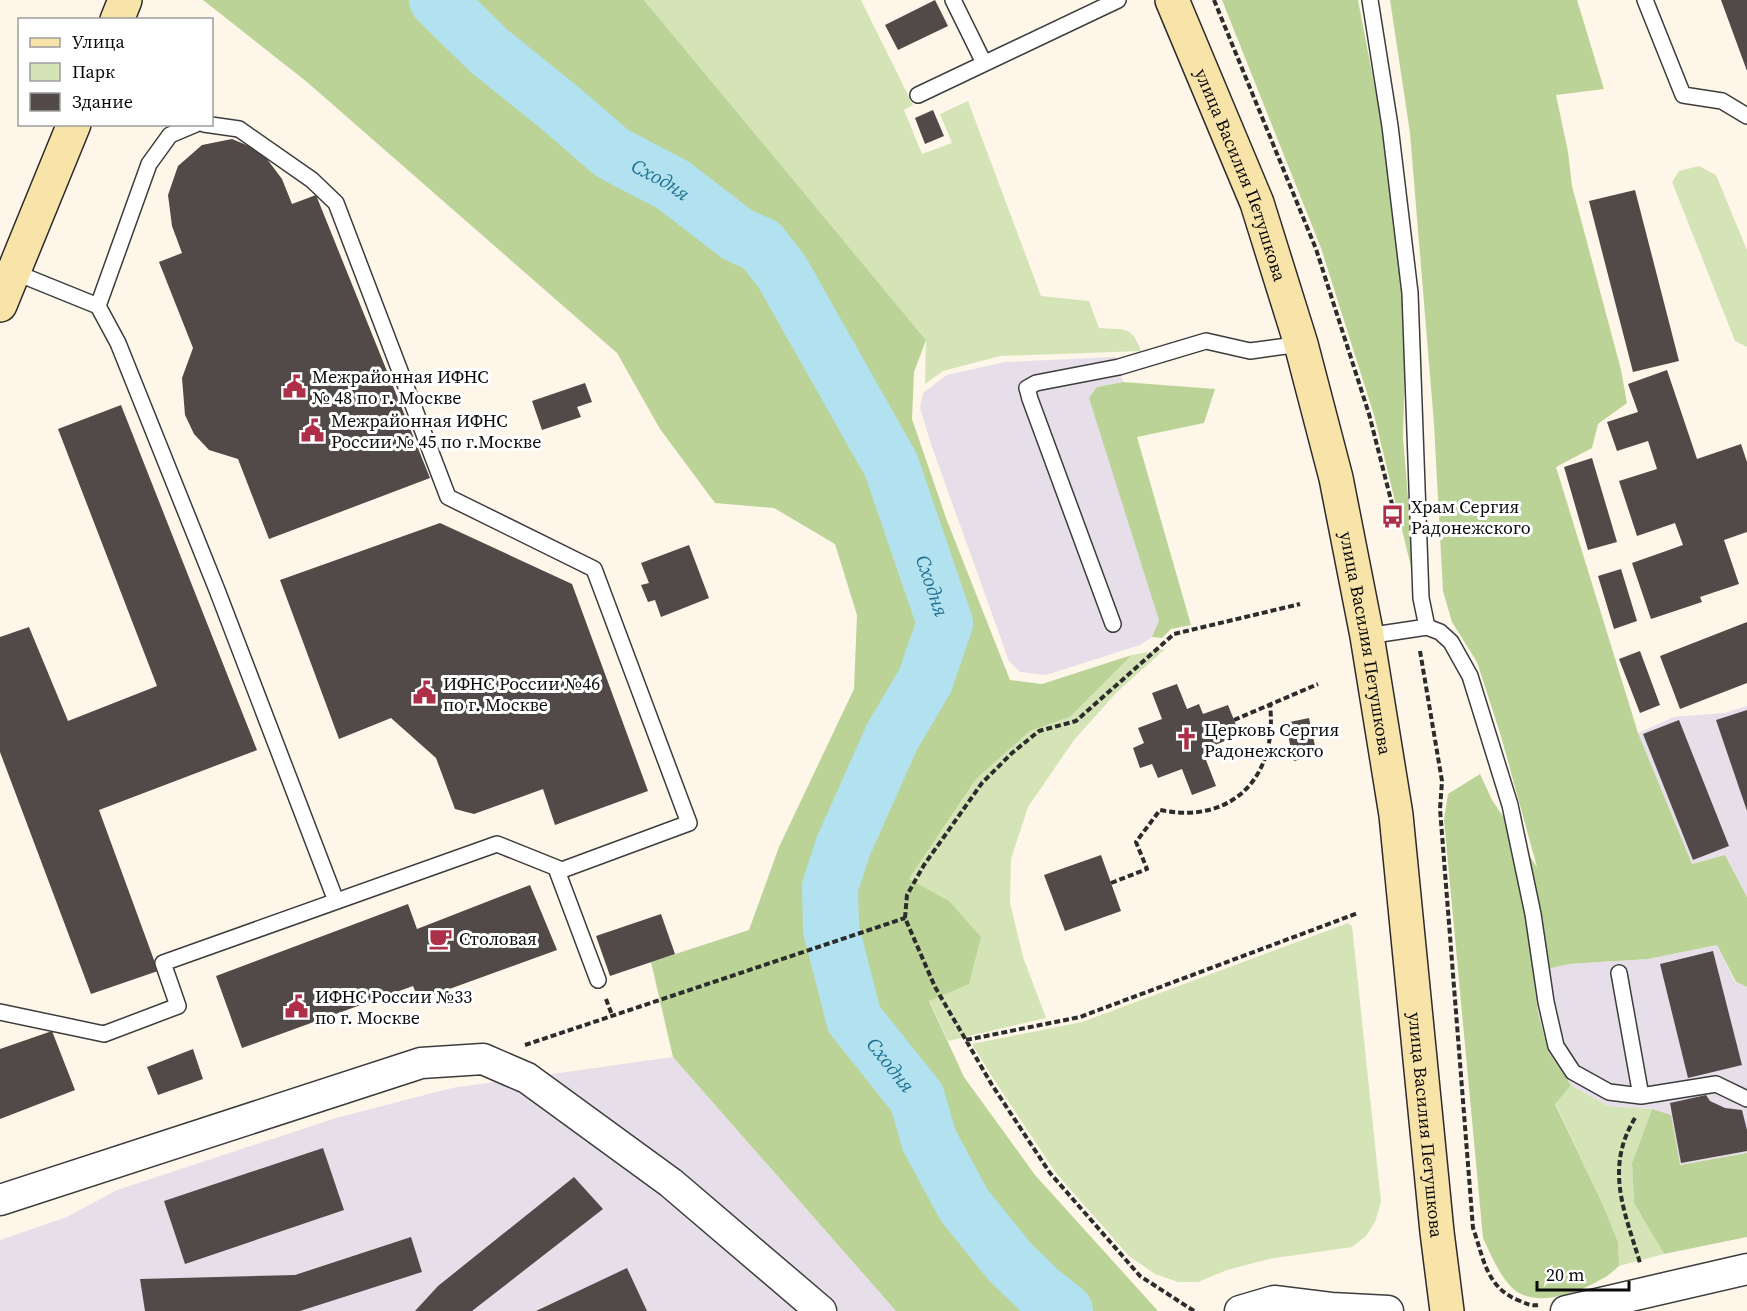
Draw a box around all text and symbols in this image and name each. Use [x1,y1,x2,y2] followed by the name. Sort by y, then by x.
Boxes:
[18,18,213,126] legend
[72,29,125,54] text: Улица
[72,59,115,84] text: Парк
[1189,64,1293,285] street label: улица Василия Петушкова
[72,89,133,114] text: Здание
[627,152,696,207] water label: Сходня
[312,364,489,410] place label: Межрайонная ИФНС № 48 по г. Москве
[281,373,307,399] public building icon: Межрайонная ИФНС № 48 по г. Москве
[331,408,541,454] place label: Межрайонная ИФНС России № 45 по г.Москве
[300,417,326,443] public building icon: Межрайонная ИФНС России № 45 по г.Москве
[1411,494,1531,540] place label: Храм Сергия Радонежского
[1380,503,1406,529] bus stop icon: Храм Сергия Радонежского
[1334,529,1399,757] street label: улица Василия Петушкова
[909,551,956,620] water label: Сходня
[443,671,600,717] place label: ИФНС России №46 по г. Москве
[412,680,438,706] public building icon: ИФНС России №46 по г. Москве
[1204,717,1339,763] place label: Церковь Сергия Радонежского
[1173,726,1199,752] church icon: Церковь Сергия Радонежского
[428,925,454,951] cafe icon: Столовая
[459,926,537,951] place label: Столовая
[315,984,472,1030] place label: ИФНС России №33 по г. Москве
[284,993,310,1019] public building icon: ИФНС России №33 по г. Москве
[1403,1011,1450,1240] street label: улица Василия Петушкова
[860,1032,921,1098] water label: Сходня
[1537,1254,1628,1292] scale bar
[1546,1262,1584,1287] text: 20 m

